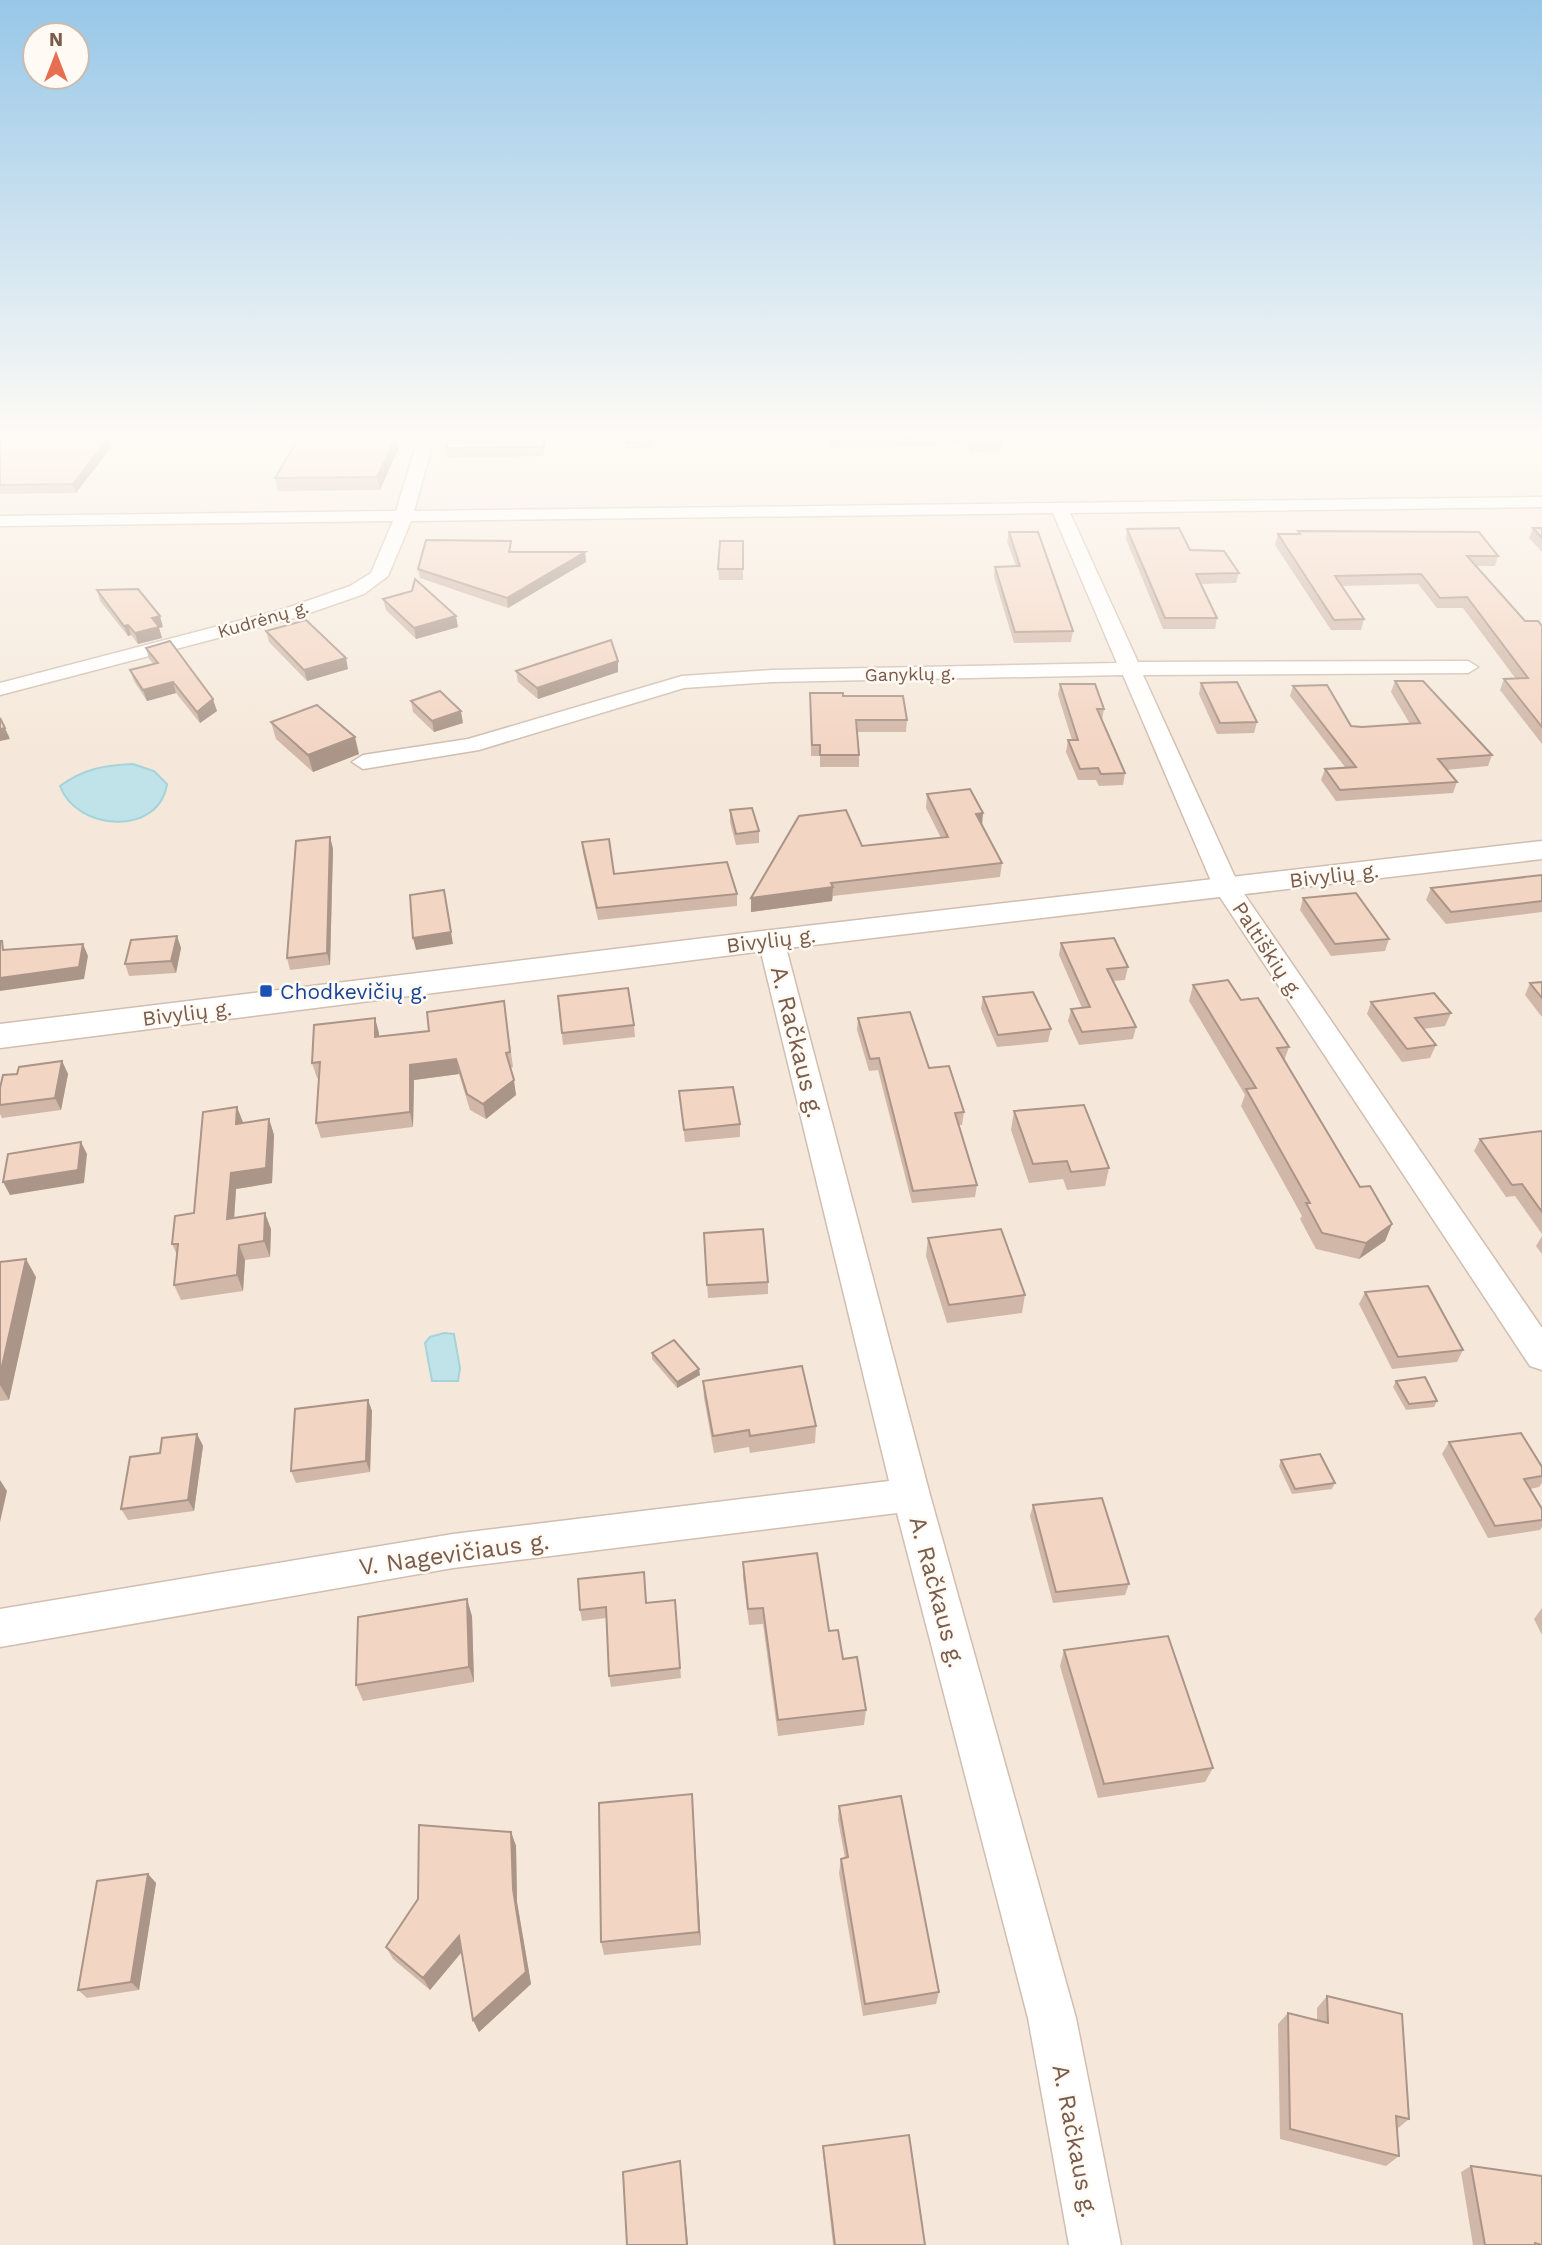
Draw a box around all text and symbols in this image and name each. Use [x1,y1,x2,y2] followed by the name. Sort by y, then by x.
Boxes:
[21,21,91,91] north arrow
[49,28,63,51] text: N
[215,596,311,642] street label: Kudrėnų g.
[864,663,956,685] street label: Ganyklų g.
[1288,857,1380,893] street label: Bivylių g.
[1227,897,1309,1003] street label: Paltiškių g.
[725,922,817,958] street label: Bivylių g.
[765,963,829,1121] street label: A. Račkaus g.
[280,979,427,1004] place label: Chodkevičių g.
[258,983,274,999] marker: Chodkevičių g.
[141,995,233,1031] street label: Bivylių g.
[903,1513,971,1671] street label: A. Račkaus g.
[357,1527,551,1581] street label: V. Nagevičiaus g.
[1046,2062,1104,2220] street label: A. Račkaus g.

